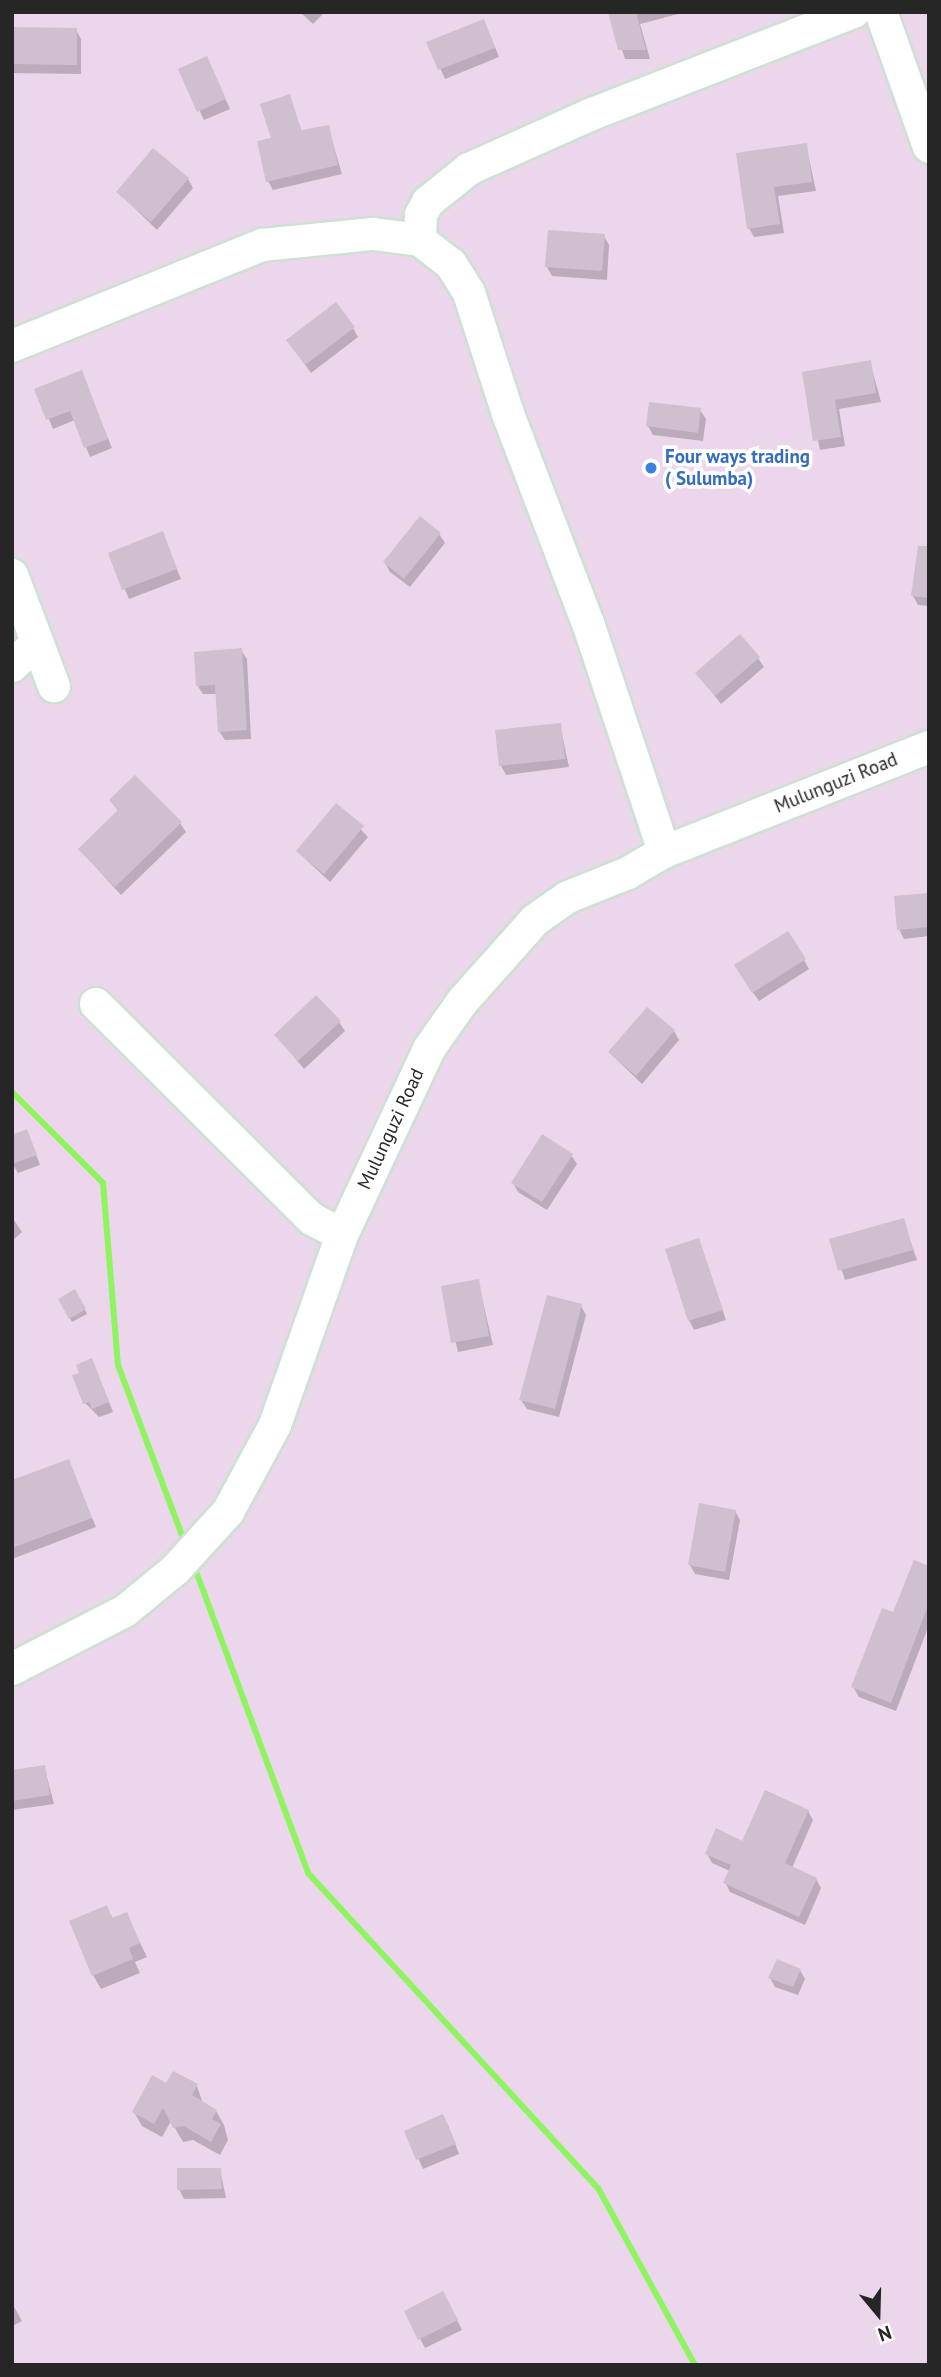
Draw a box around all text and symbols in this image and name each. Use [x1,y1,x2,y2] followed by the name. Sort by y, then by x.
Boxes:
[665,446,810,490] place label: Four ways trading ( Sulumba)
[643,460,659,476] marker: Four ways trading ( Sulumba)
[771,748,901,818] street label: Mulunguzi Road
[353,1065,429,1193] street label: Mulunguzi Road
[843,2279,913,2349] north arrow
[875,2320,895,2347] text: N

